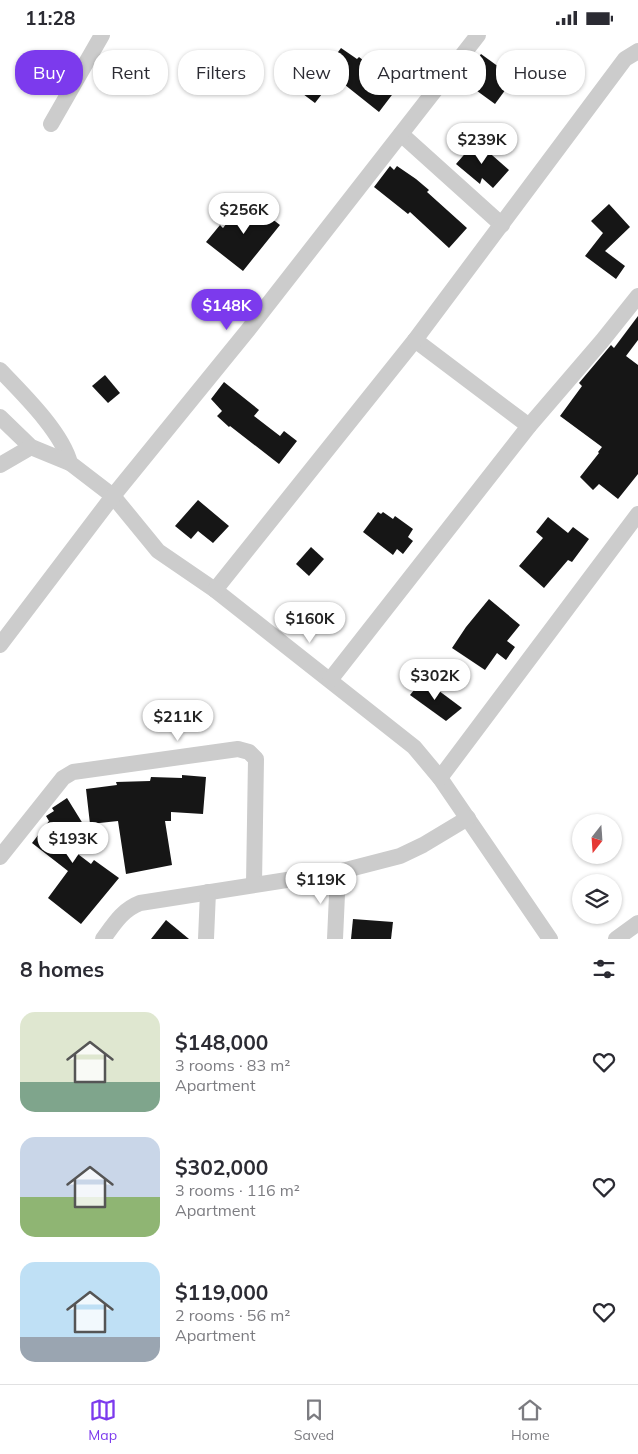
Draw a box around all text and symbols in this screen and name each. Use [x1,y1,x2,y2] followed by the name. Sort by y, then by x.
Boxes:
[25,6,75,30] text: 11:28
[15,50,83,95] chip: Buy
[93,50,168,95] chip: Rent
[178,50,264,95] chip: Filters
[274,50,349,95] chip: New
[359,50,486,95] chip: Apartment
[496,50,585,95] chip: House
[447,123,517,165] pin: $239K
[457,129,507,149] text: $239K
[209,193,279,235] pin: $256K
[219,199,269,219] text: $256K
[192,289,262,331] pin: $148K
[202,295,252,315] text: $148K
[275,601,345,644] pin: $160K
[285,608,335,628] text: $160K
[400,659,470,701] pin: $302K
[410,665,460,685] text: $302K
[143,699,213,742] pin: $211K
[153,706,203,726] text: $211K
[572,814,622,864] north arrow
[572,814,622,924] map controls
[38,821,108,864] pin: $193K
[48,828,98,848] text: $193K
[286,863,356,905] pin: $119K
[296,869,346,889] text: $119K
[572,874,622,924] button: layers
[590,955,618,983] icon: filters
[20,956,104,982] text: 8 homes
[175,1029,268,1055] text: $148,000
[60,1032,120,1092] icon: home
[590,1048,618,1076] icon: heart
[175,1055,290,1075] text: 3 rooms · 83 m²
[175,1075,256,1095] text: Apartment
[175,1154,268,1180] text: $302,000
[60,1157,120,1217] icon: home
[590,1173,618,1201] icon: heart
[175,1180,300,1200] text: 3 rooms · 116 m²
[175,1200,256,1220] text: Apartment
[175,1279,268,1305] text: $119,000
[60,1282,120,1342] icon: home
[590,1298,618,1326] icon: heart
[175,1305,290,1325] text: 2 rooms · 56 m²
[175,1325,256,1345] text: Apartment
[88,1396,117,1444] tab: Map
[294,1396,334,1444] tab: Saved
[511,1396,550,1444] tab: Home

